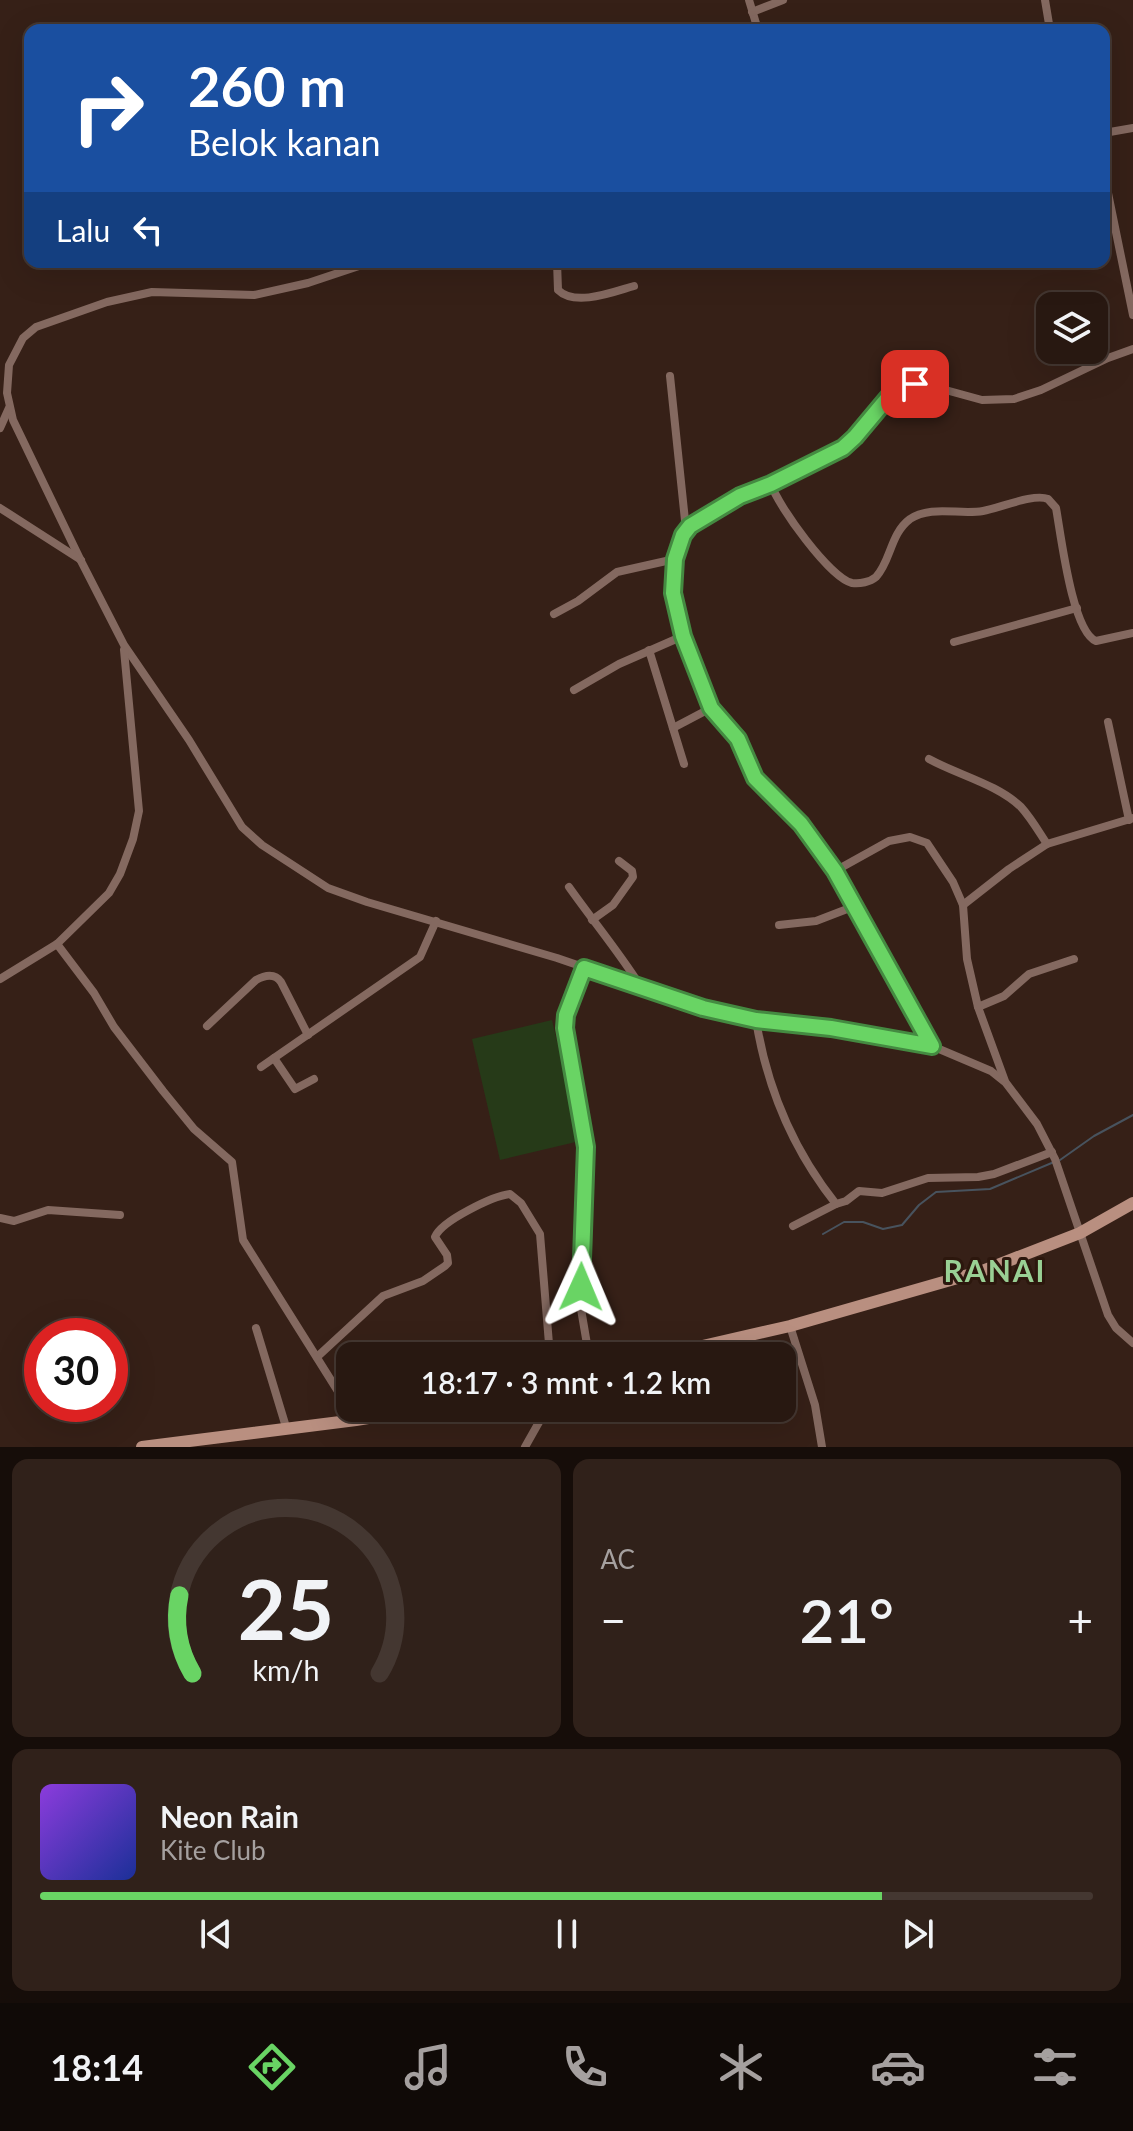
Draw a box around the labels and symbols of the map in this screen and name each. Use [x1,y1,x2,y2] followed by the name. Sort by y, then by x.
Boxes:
[881,350,949,418] pin
[539,1245,623,1329] position arrow
[944,1252,1046,1288] district label: RANAI
[24,1318,128,1422] speed limit sign: 30

